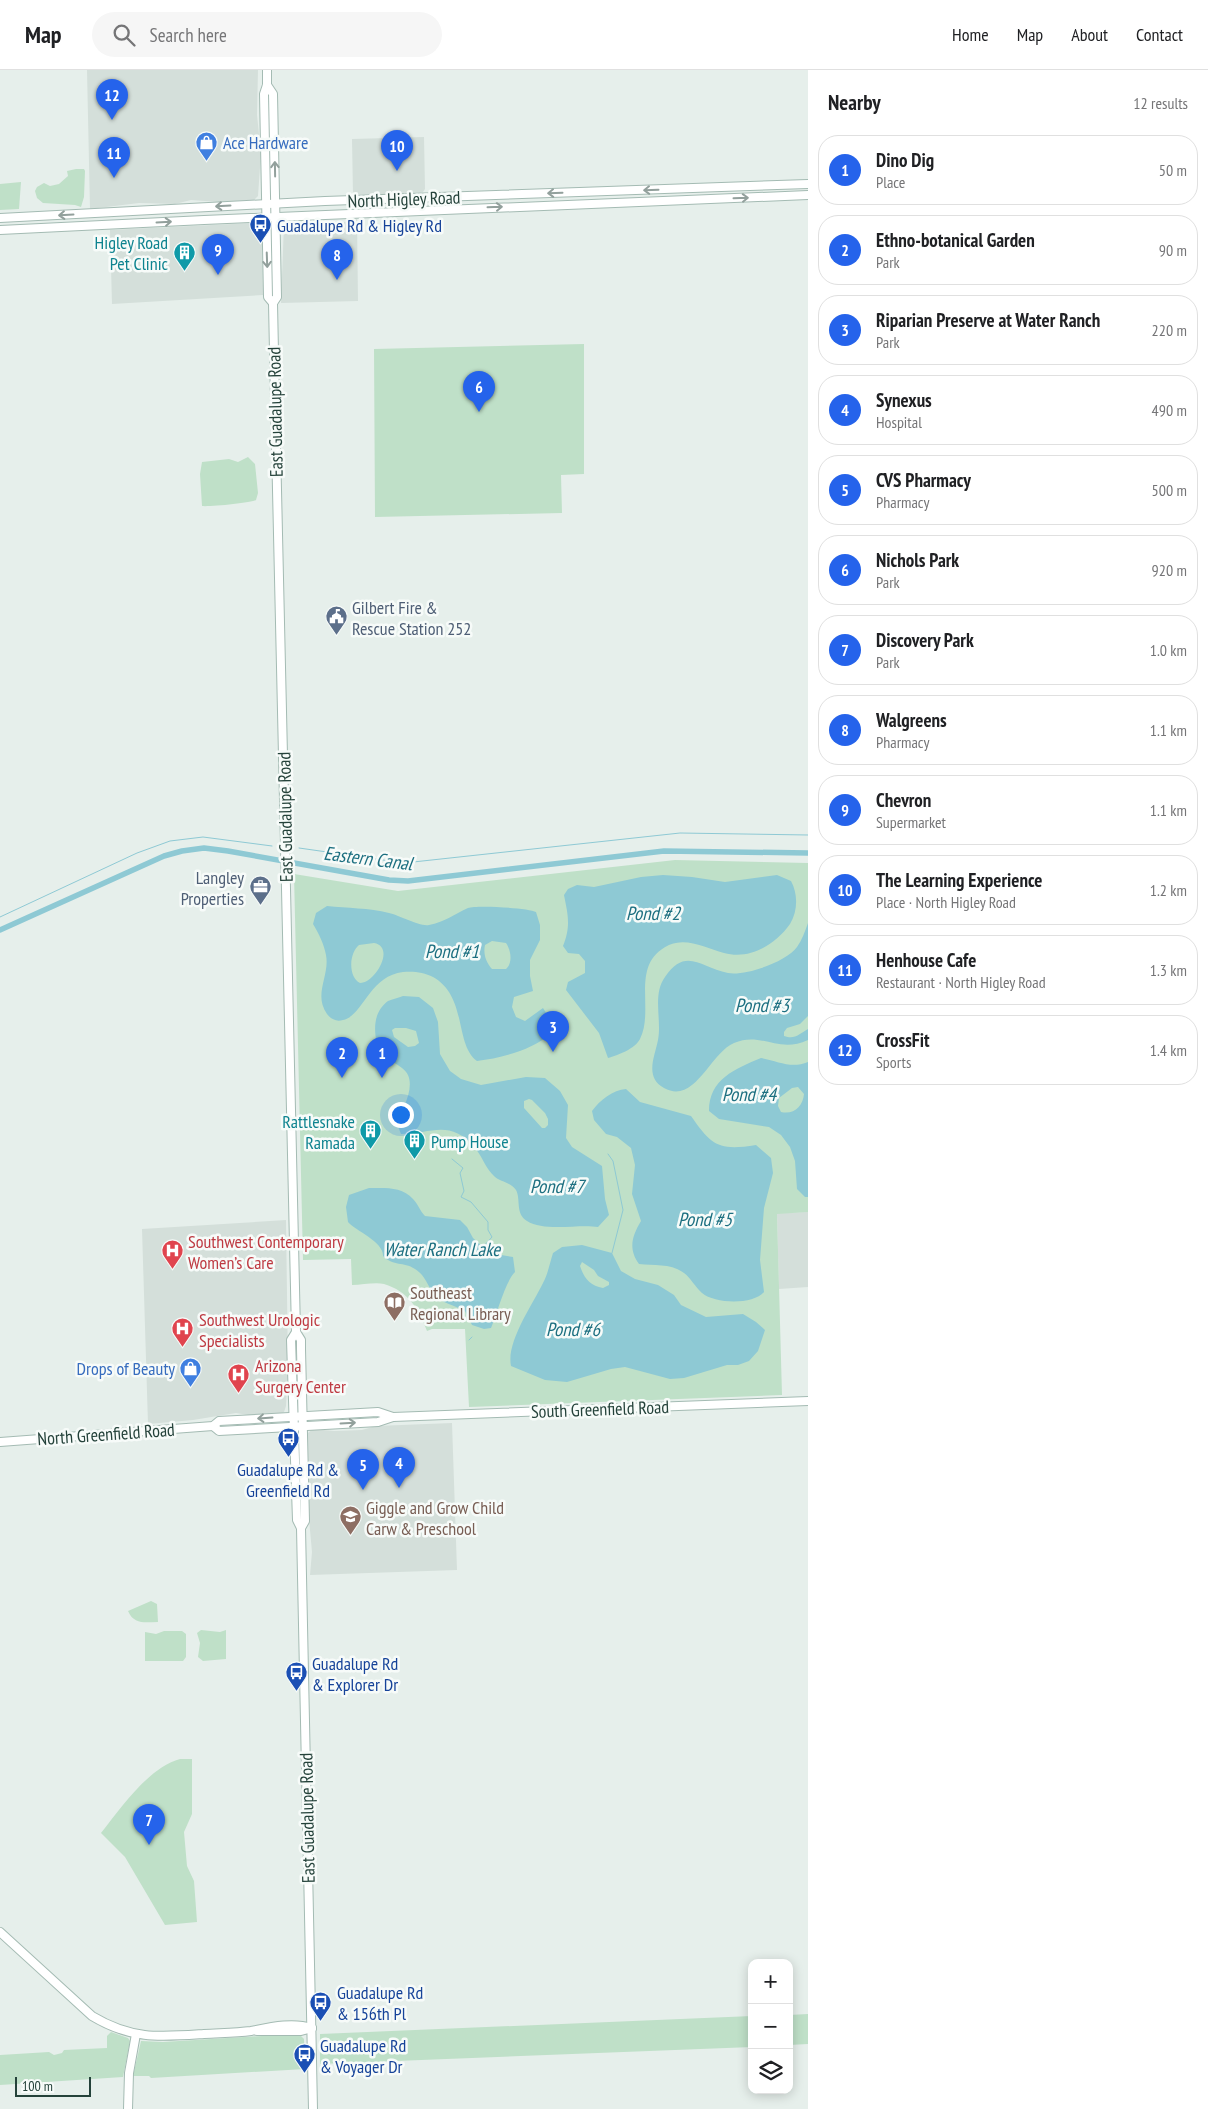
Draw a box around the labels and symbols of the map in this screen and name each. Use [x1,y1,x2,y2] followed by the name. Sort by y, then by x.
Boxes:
[96,79,128,120] pin: 12
[195,130,219,161] shop icon: Ace Hardware
[381,130,413,171] pin: 10
[223,131,308,154] place label: Ace Hardware
[98,137,130,178] pin: 11
[270,161,279,177] one-way arrow
[644,185,660,194] one-way arrow
[347,186,461,212] street label: North Higley Road
[547,189,563,198] one-way arrow
[733,193,749,203] one-way arrow
[215,202,231,211] one-way arrow
[487,203,503,212] one-way arrow
[58,210,74,219] one-way arrow
[249,213,273,244] bus stop icon: Guadalupe Rd & Higley Rd
[277,214,442,237] place label: Guadalupe Rd & Higley Rd
[156,217,172,226] one-way arrow
[95,231,169,275] place label: Higley Road Pet Clinic
[202,234,234,275] pin: 9
[321,239,353,280] pin: 8
[172,240,196,271] building icon: Higley Road Pet Clinic
[262,252,272,268] one-way arrow
[262,347,288,477] street label: East Guadalupe Road
[463,371,495,412] pin: 6
[352,596,471,640] place label: Gilbert Fire & Rescue Station 252
[324,605,348,636] public building icon: Gilbert Fire & Rescue Station 252
[272,752,298,882] street label: East Guadalupe Road
[322,841,415,876] water label: Eastern Canal
[181,866,244,910] place label: Langley Properties
[248,875,272,906] office icon: Langley Properties
[626,901,681,925] water label: Pond #2
[425,939,479,963] water label: Pond #1
[735,993,791,1017] water label: Pond #3
[537,1011,569,1052] pin: 3
[326,1037,358,1078] pin: 2
[366,1037,398,1078] pin: 1
[722,1082,777,1106] water label: Pond #4
[388,1102,414,1128] your location
[282,1110,355,1154] place label: Rattlesnake Ramada
[359,1119,383,1150] building icon: Rattlesnake Ramada
[403,1129,427,1160] building icon: Pump House
[431,1130,509,1153] place label: Pump House
[530,1174,586,1198] water label: Pond #7
[678,1207,734,1231] water label: Pond #5
[188,1230,344,1274] place label: Southwest Contemporary Women’s Care
[384,1237,501,1261] water label: Water Ranch Lake
[160,1239,184,1270] hospital icon: Southwest Contemporary Women’s Care
[410,1281,511,1325] place label: Southeast Regional Library
[382,1290,406,1321] library icon: Southeast Regional Library
[199,1308,321,1352] place label: Southwest Urologic Specialists
[171,1317,195,1348] hospital icon: Southwest Urologic Specialists
[546,1317,601,1341] water label: Pond #6
[255,1354,346,1398] place label: Arizona Surgery Center
[179,1356,203,1387] shop icon: Drops of Beauty
[77,1357,175,1380] place label: Drops of Beauty
[227,1363,251,1394] hospital icon: Arizona Surgery Center
[531,1395,669,1423] street label: South Greenfield Road
[257,1413,273,1423] one-way arrow
[36,1418,176,1450] street label: North Greenfield Road
[340,1419,356,1428] one-way arrow
[276,1427,300,1458] bus stop icon: Guadalupe Rd & Greenfield Rd
[383,1447,415,1488] pin: 4
[347,1449,379,1490] pin: 5
[237,1458,339,1502] place label: Guadalupe Rd & Greenfield Rd
[366,1496,504,1540] place label: Giggle and Grow Child Carw & Preschool
[338,1505,362,1536] school or university icon: Giggle and Grow Child Carw & Preschool
[312,1652,398,1696] place label: Guadalupe Rd & Explorer Dr
[284,1661,308,1692] bus stop icon: Guadalupe Rd & Explorer Dr
[294,1753,320,1883] street label: East Guadalupe Road
[133,1804,165,1845] pin: 7
[337,1981,423,2025] place label: Guadalupe Rd & 156th Pl
[309,1990,333,2021] bus stop icon: Guadalupe Rd & 156th Pl
[320,2034,406,2078] place label: Guadalupe Rd & Voyager Dr
[292,2043,316,2074] bus stop icon: Guadalupe Rd & Voyager Dr
[15,2074,91,2097] scale bar

